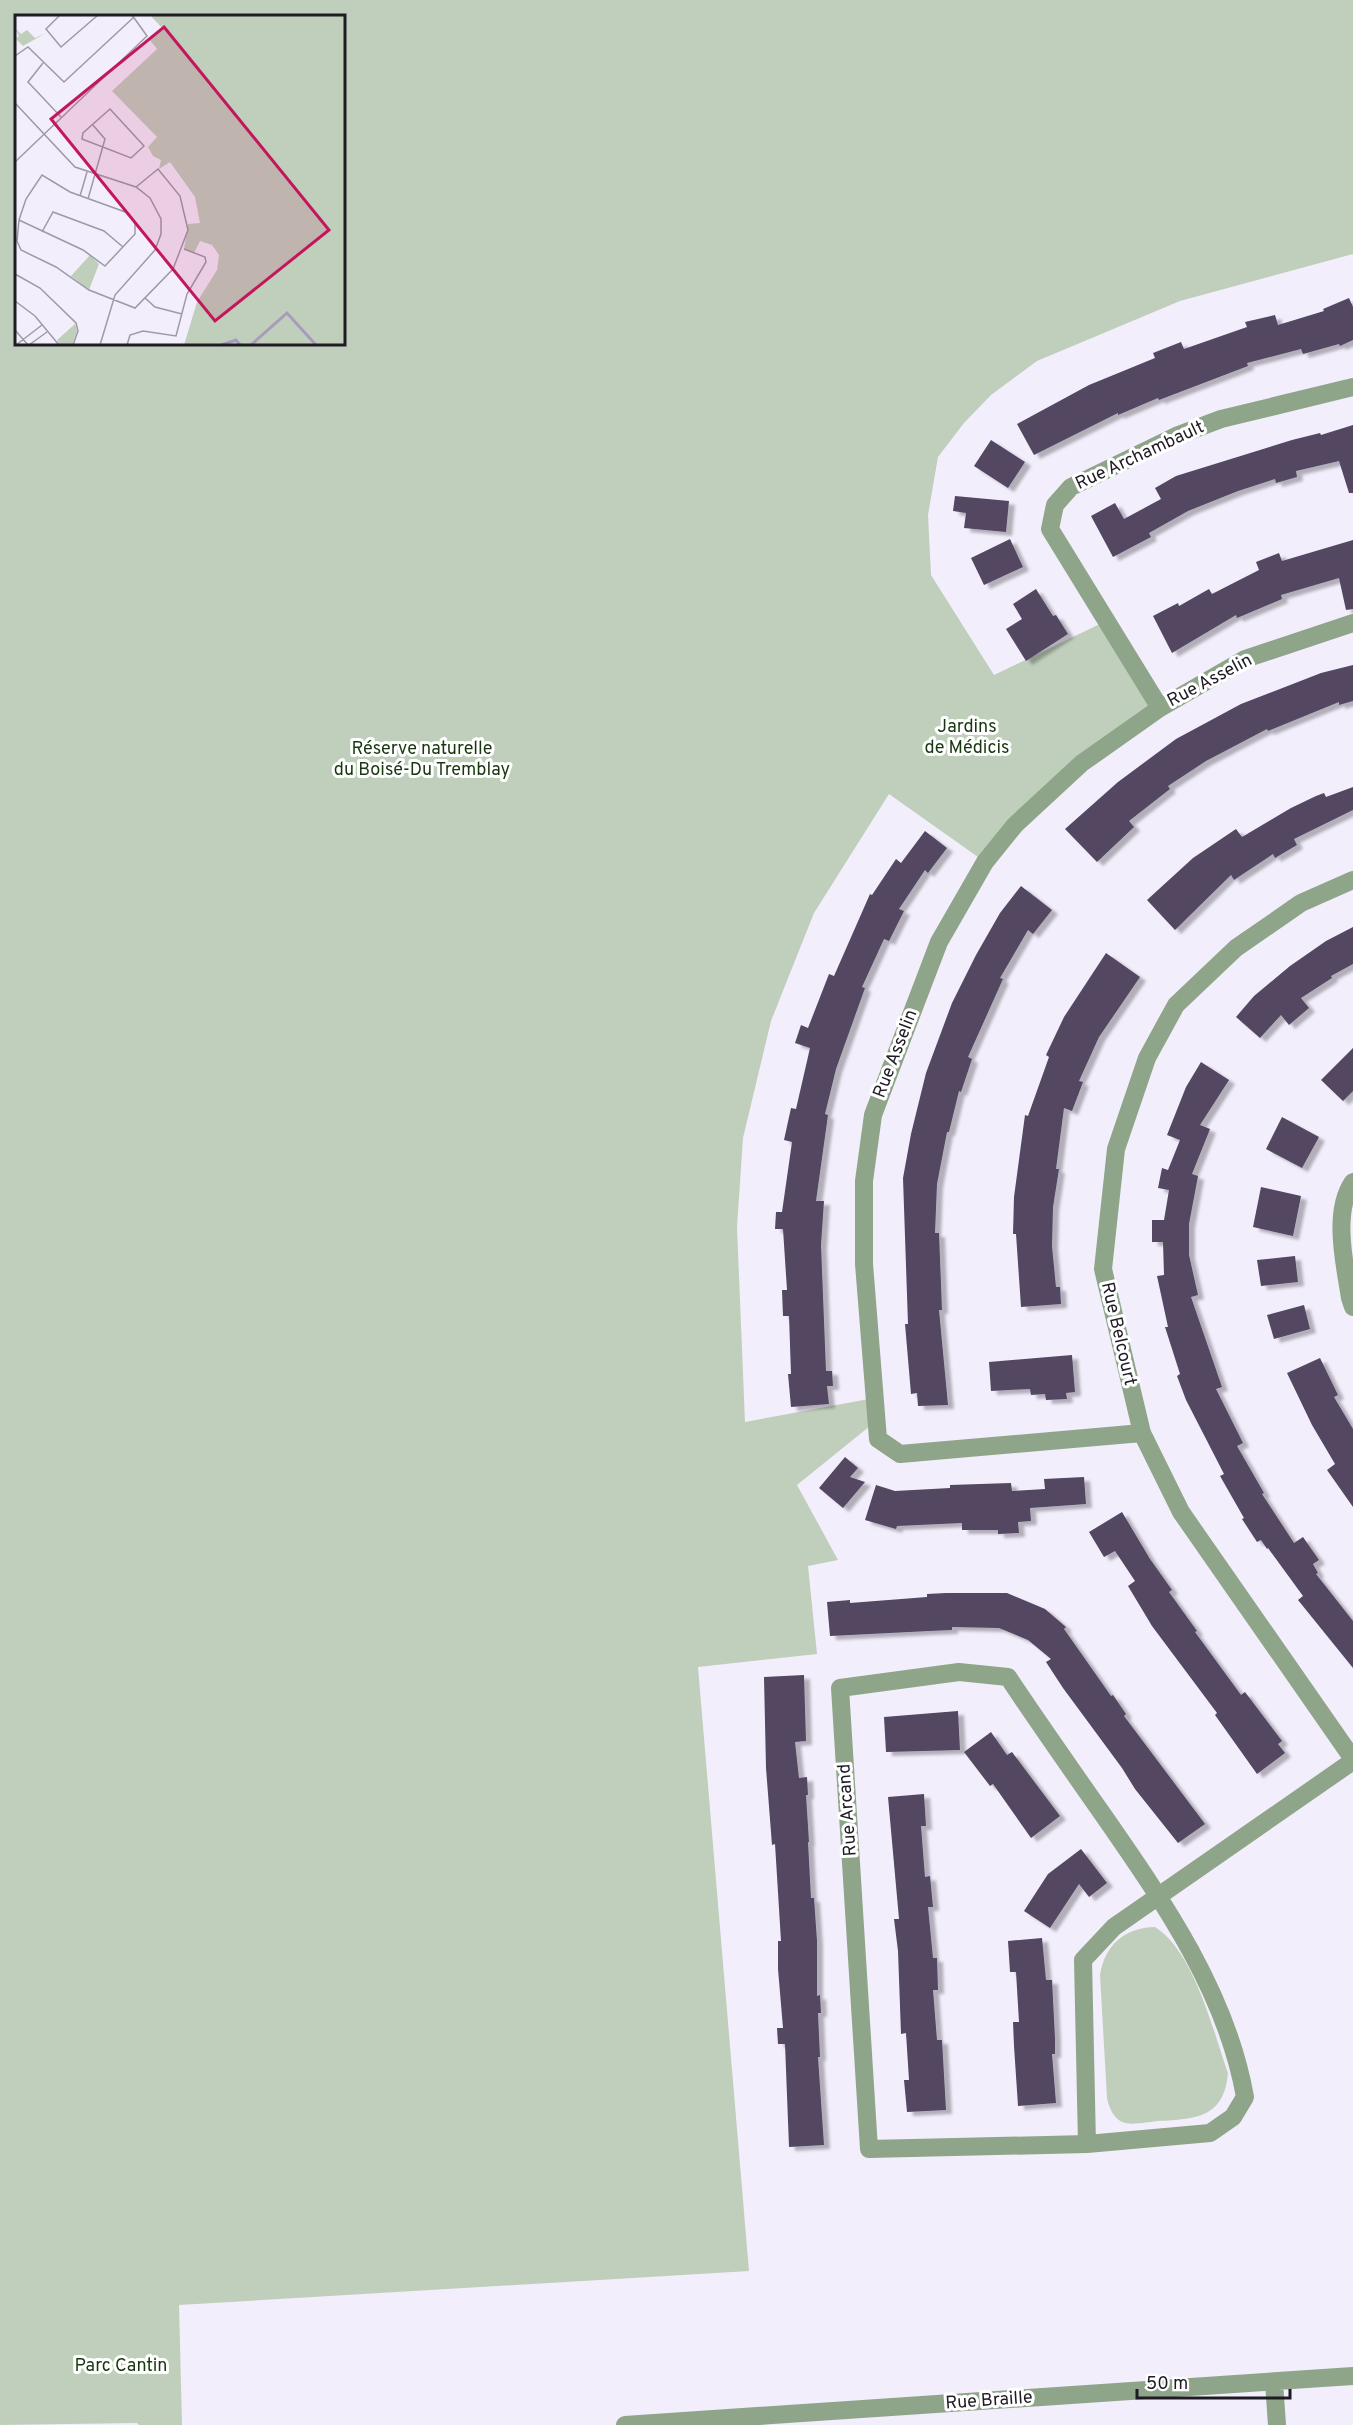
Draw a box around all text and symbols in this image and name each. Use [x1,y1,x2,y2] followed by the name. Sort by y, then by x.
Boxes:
[15,15,345,345] inset map
[1072,416,1208,496] street label: Rue Archambault
[1164,649,1256,713] street label: Rue Asselin
[925,716,1009,760] park label: Jardins de Médicis
[334,738,510,782] park label: Réserve naturelle du Boisé-Du Tremblay
[869,1007,923,1101] street label: Rue Asselin
[1095,1280,1141,1388] street label: Rue Belcourt
[833,1763,863,1857] street label: Rue Arcand
[75,2355,167,2378] park label: Parc Cantin
[1137,2362,1290,2400] scale bar
[1146,2373,1188,2396] text: 50 m
[945,2386,1033,2416] street label: Rue Braille

